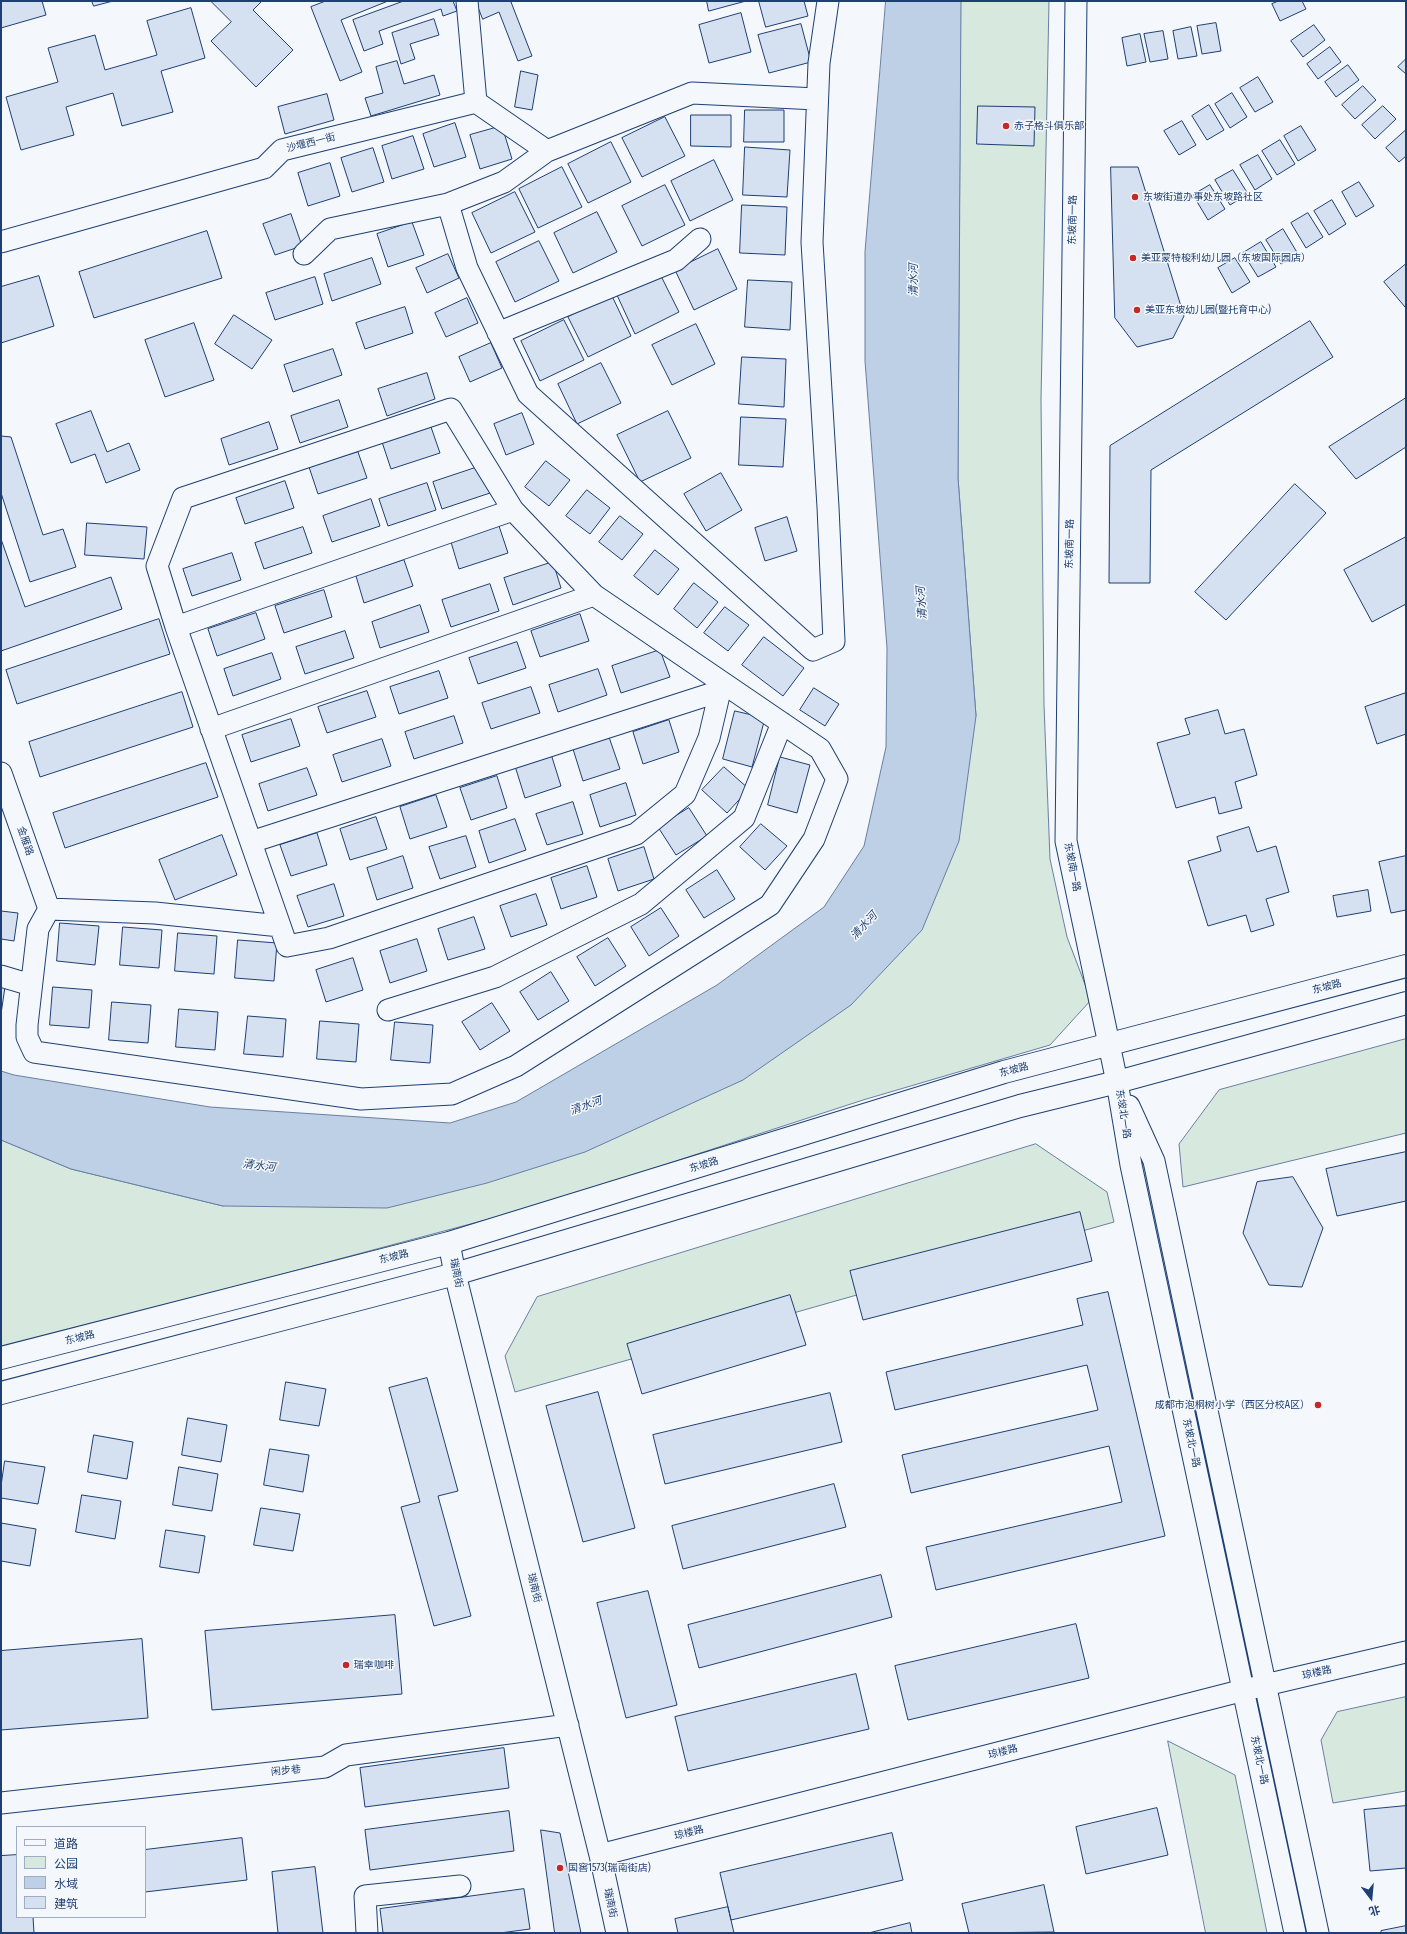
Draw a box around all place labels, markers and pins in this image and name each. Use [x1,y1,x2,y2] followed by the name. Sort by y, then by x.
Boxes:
[1014,120,1084,132] place label: 赤子格斗俱乐部
[1001,121,1011,131] marker: 赤子格斗俱乐部
[1143,191,1263,203] place label: 东坡街道办事处东坡路社区
[1130,192,1140,202] marker: 东坡街道办事处东坡路社区
[1141,252,1311,264] place label: 美亚蒙特梭利幼儿园（东坡国际园店）
[1128,253,1138,263] marker: 美亚蒙特梭利幼儿园（东坡国际园店）
[1145,304,1271,316] place label: 美亚东坡幼儿园(暨托育中心)
[1132,305,1142,315] marker: 美亚东坡幼儿园(暨托育中心)
[1155,1399,1310,1411] place label: 成都市泡桐树小学（西区分校A区）
[1313,1400,1323,1410] marker: 成都市泡桐树小学（西区分校A区）
[354,1659,394,1671] place label: 瑞幸咖啡
[341,1660,351,1670] marker: 瑞幸咖啡
[568,1862,651,1874] place label: 国窖1573(瑞南街店)
[555,1863,565,1873] marker: 国窖1573(瑞南街店)

